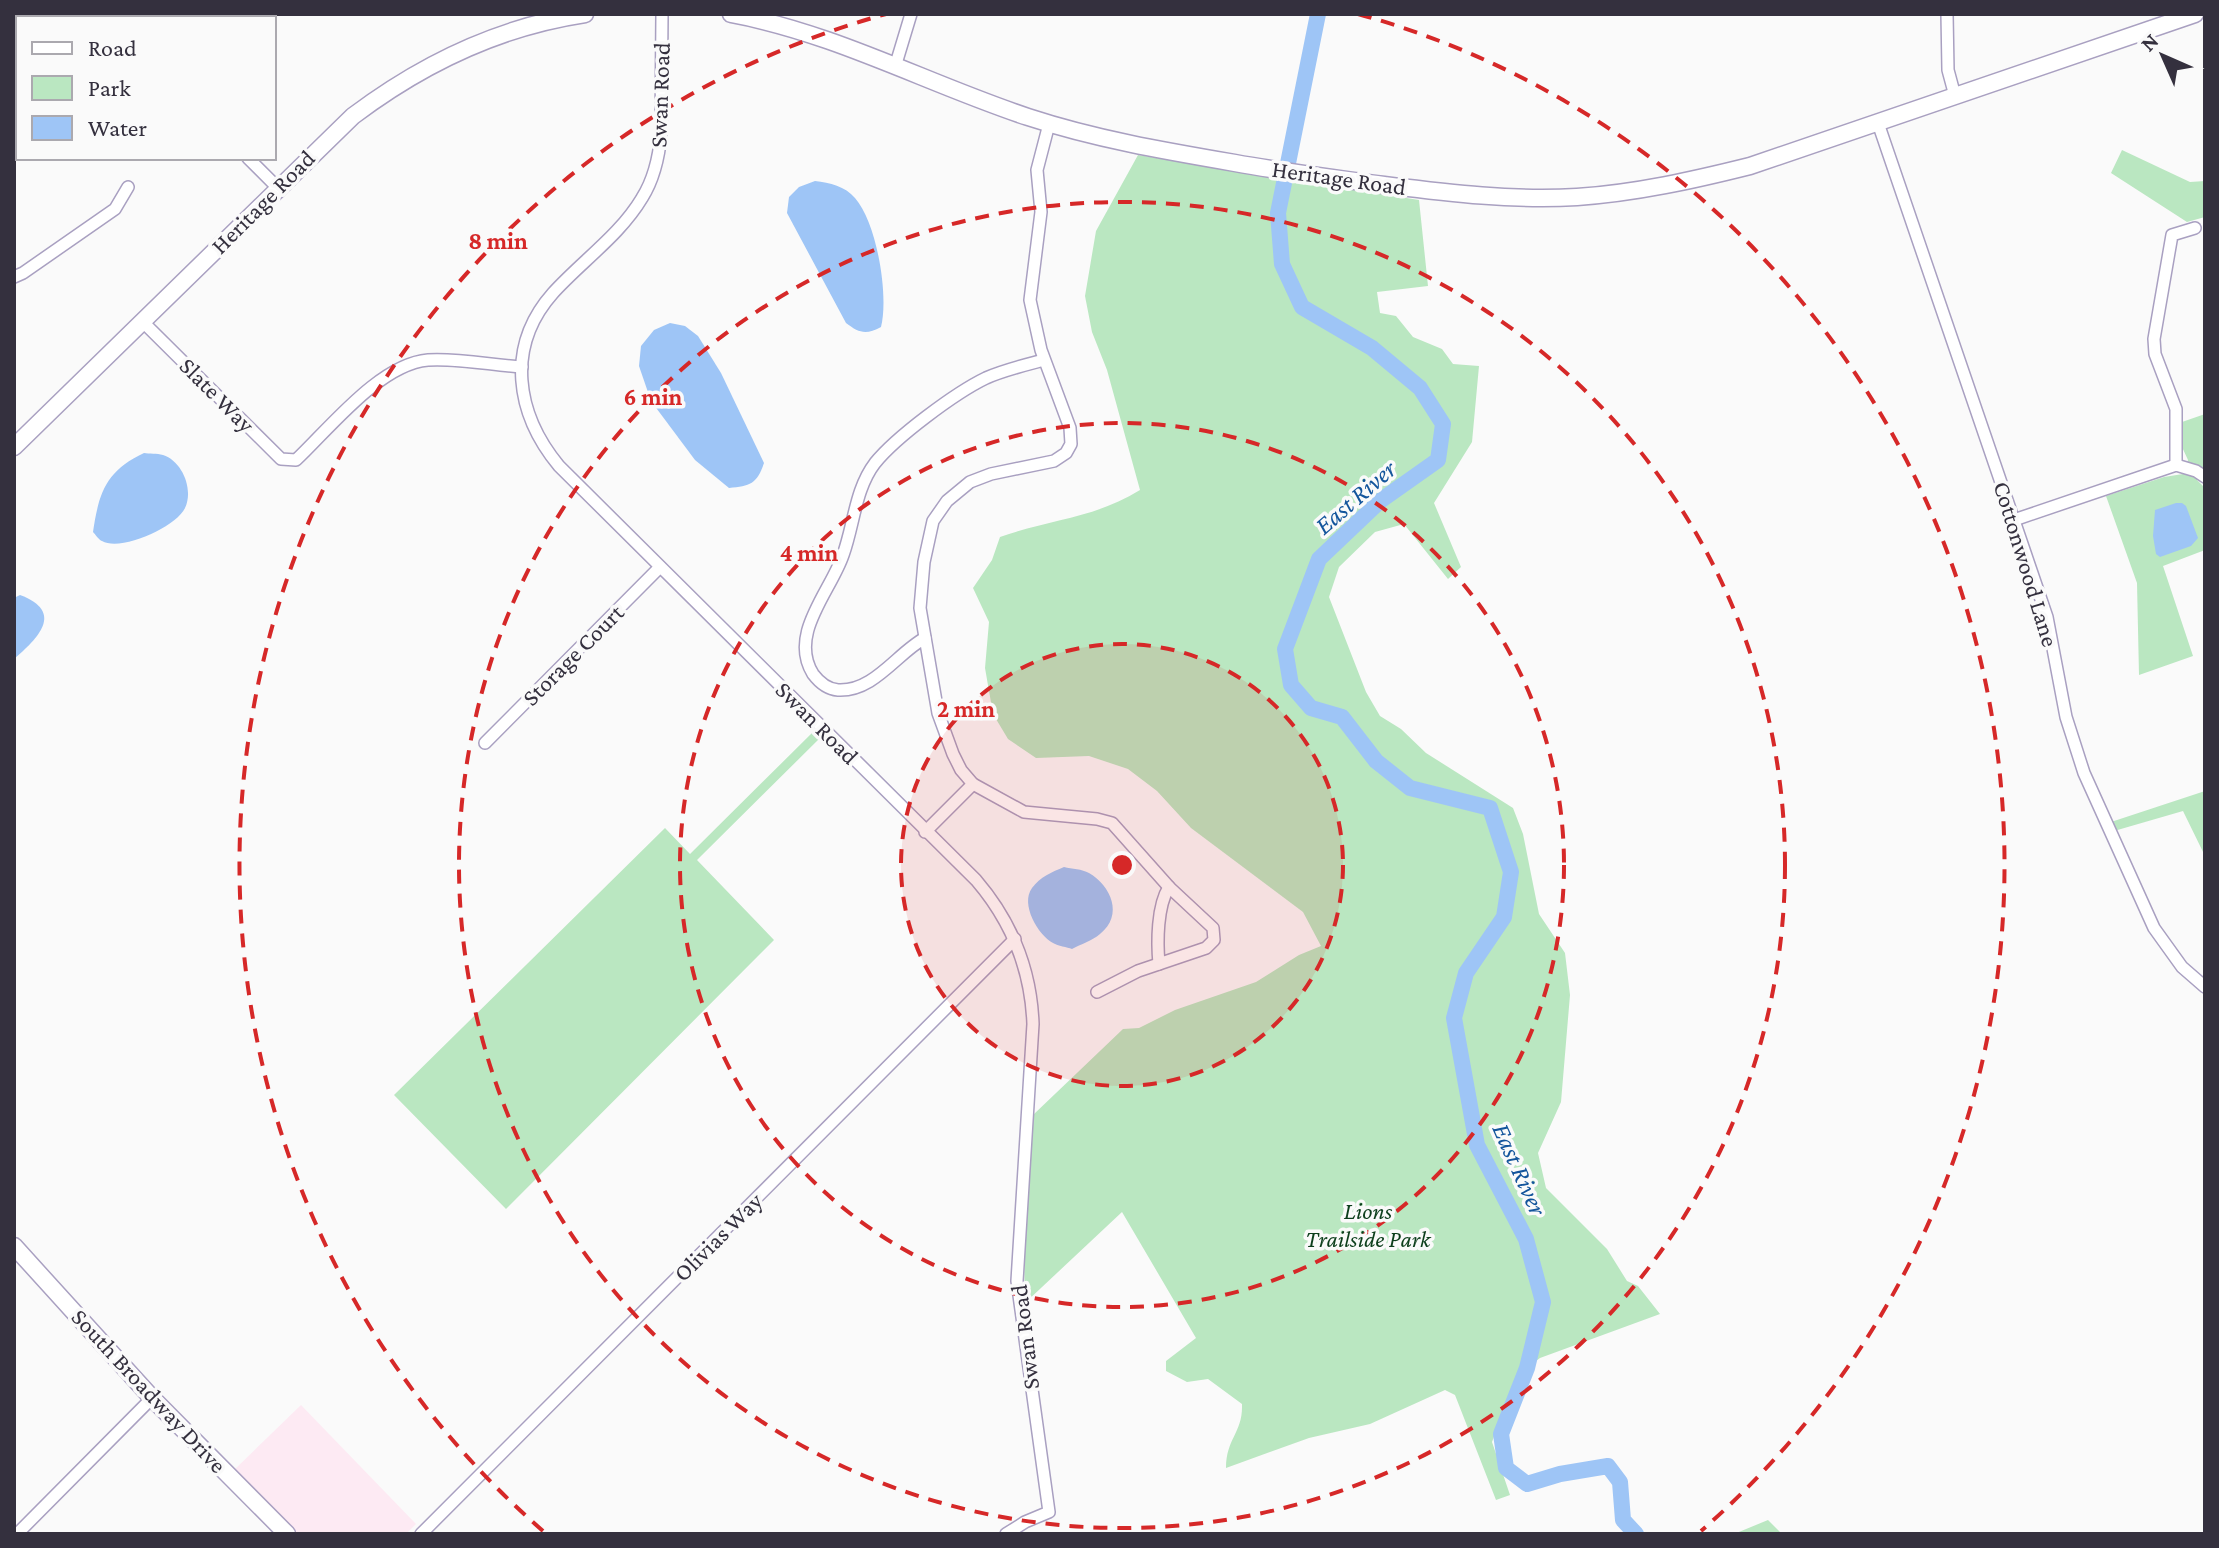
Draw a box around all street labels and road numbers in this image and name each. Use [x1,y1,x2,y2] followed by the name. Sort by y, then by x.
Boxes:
[644,41,675,148] street label: Swan Road
[205,144,320,259] street label: Heritage Road
[1270,155,1408,200] street label: Heritage Road
[174,352,261,438] street label: Slate Way
[1989,478,2064,650] street label: Cottonwood Lane
[517,598,630,711] street label: Storage Court
[770,676,864,770] street label: Swan Road
[668,1186,768,1287] street label: Olivias Way
[1005,1283,1044,1391] street label: Swan Road
[66,1303,232,1478] street label: South Broadway Drive

